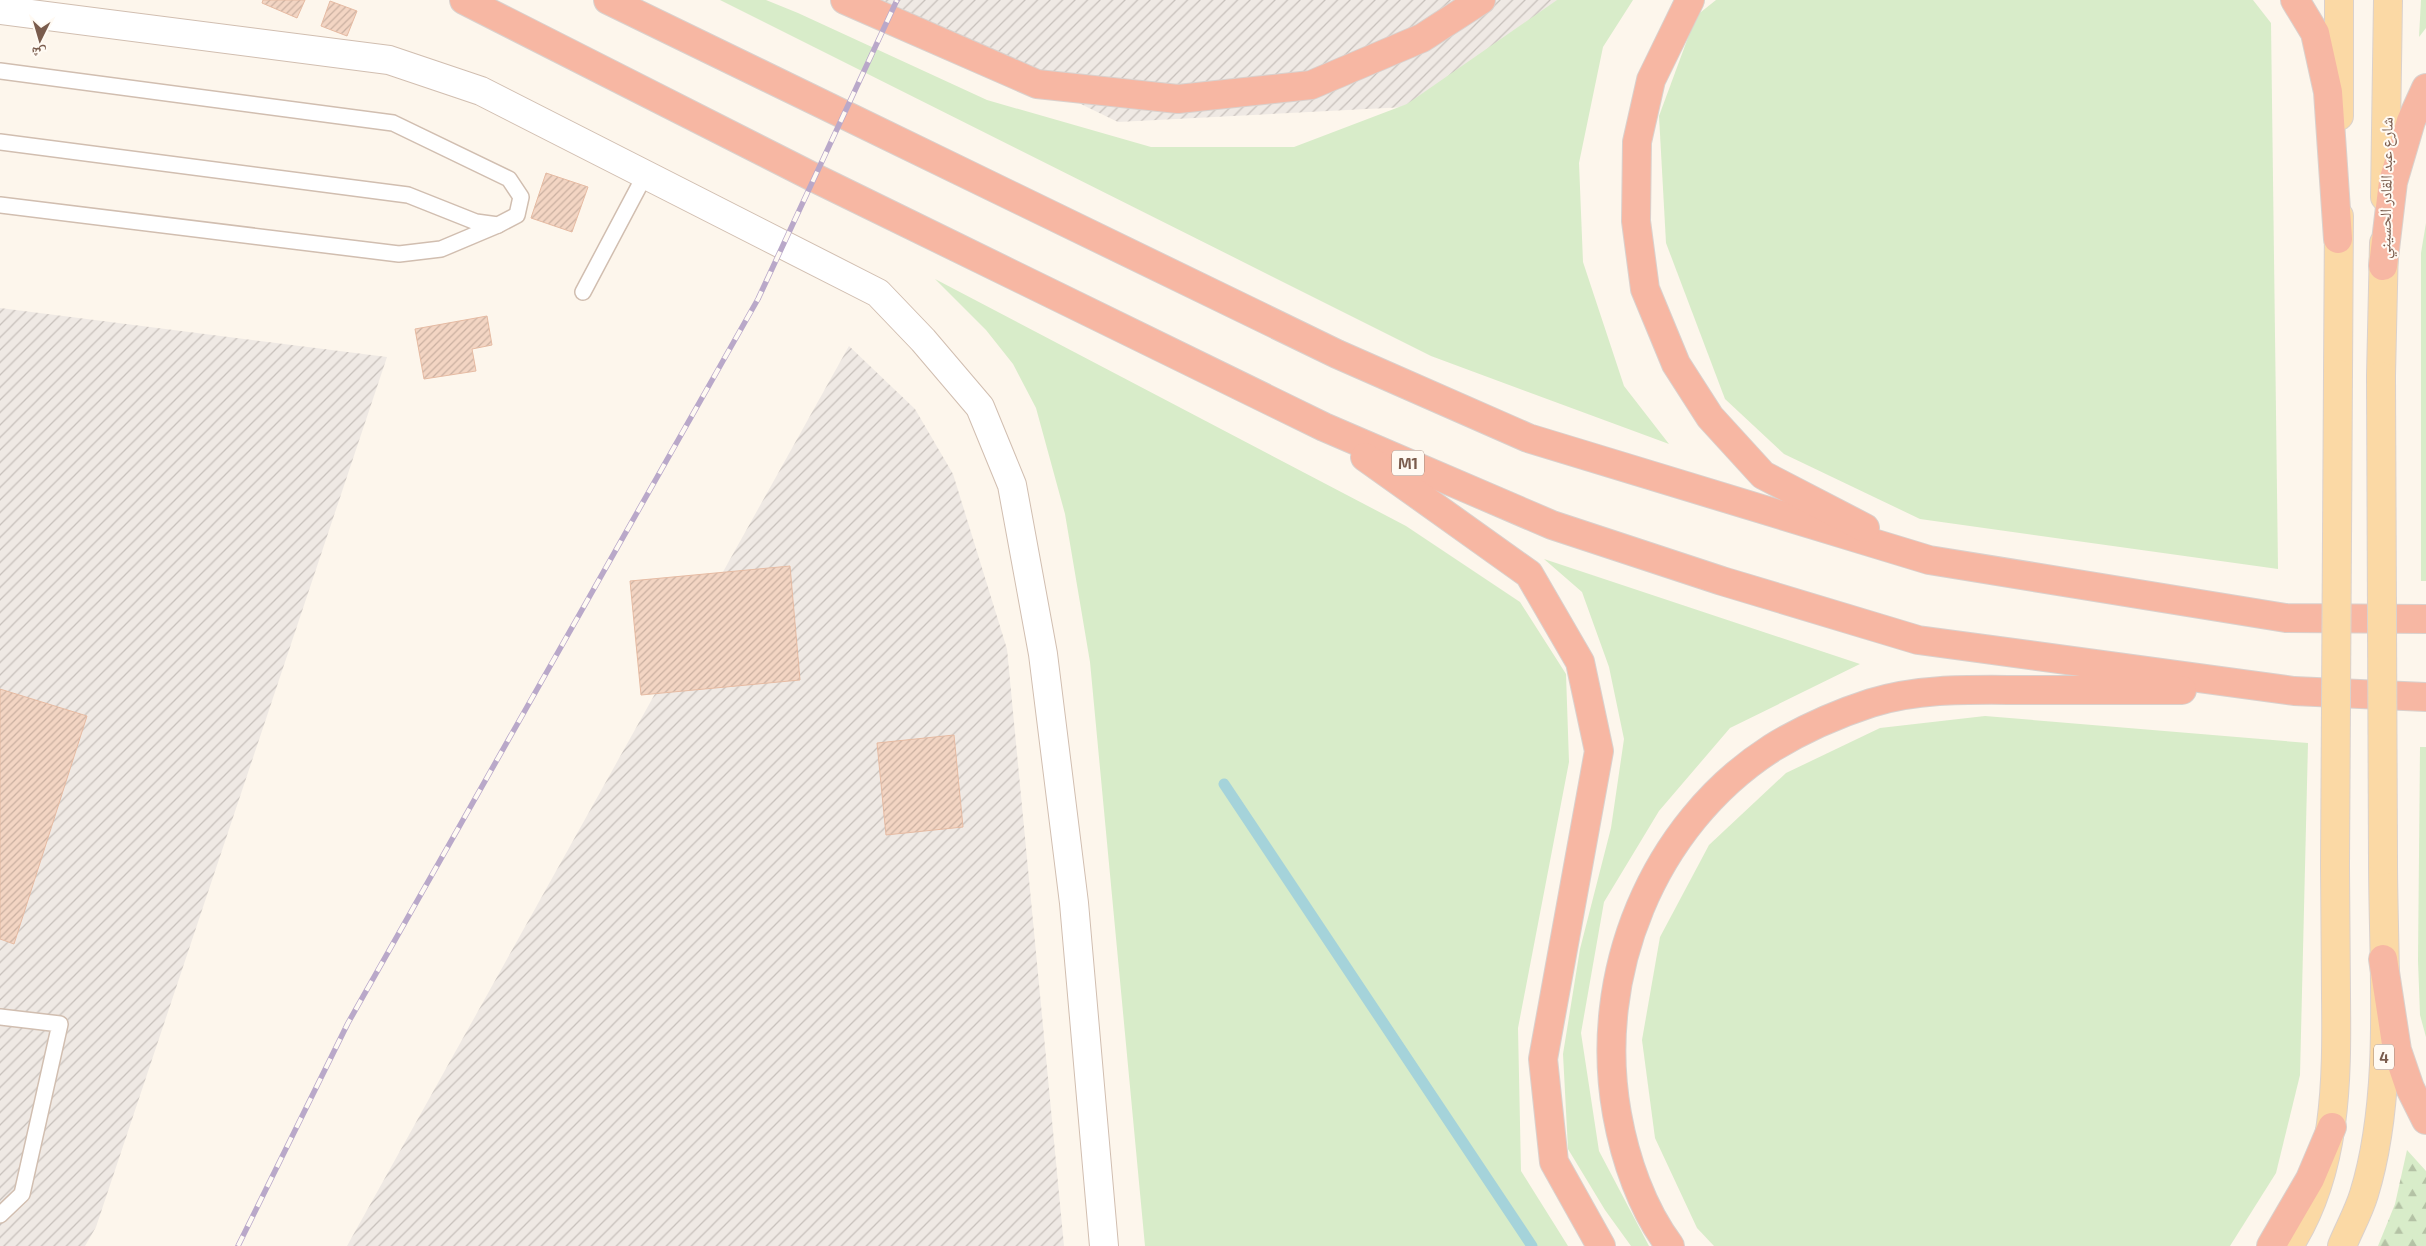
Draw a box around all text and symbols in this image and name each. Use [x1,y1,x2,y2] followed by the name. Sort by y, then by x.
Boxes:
[15,15,65,65] north arrow
[31,43,47,63] text: ش
[2374,117,2400,259] street label: شارع عبد القادر الحسيني
[1392,450,1424,476] road number: M1
[2374,1044,2394,1070] road number: 4

